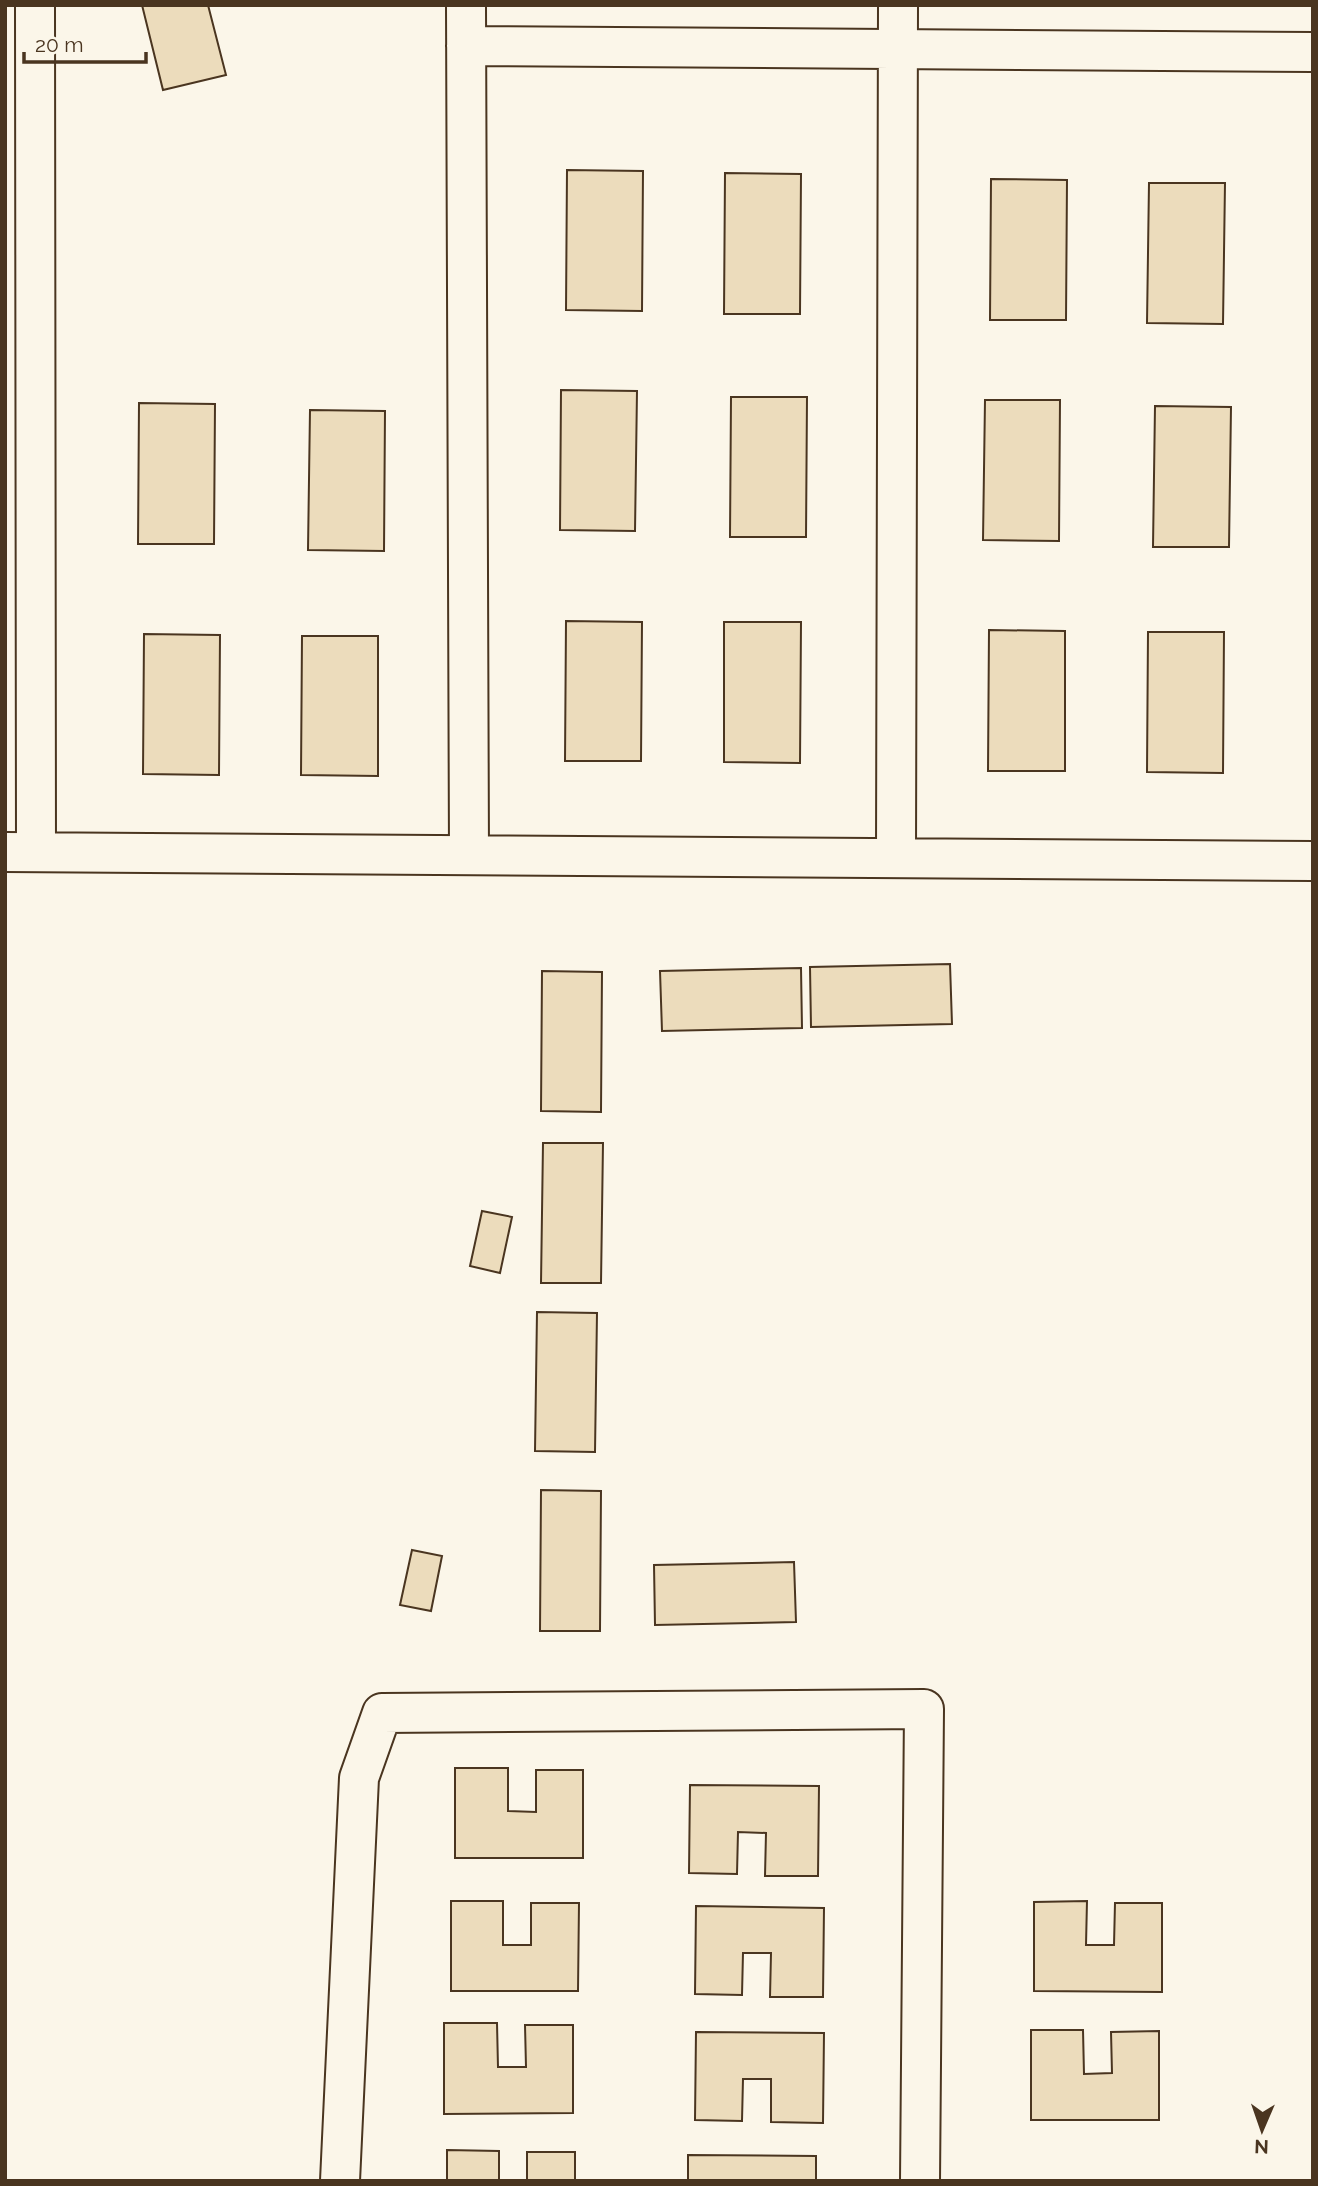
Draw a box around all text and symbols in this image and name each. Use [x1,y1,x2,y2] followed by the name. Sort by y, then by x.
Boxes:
[24,21,147,65] scale bar
[35,32,83,57] text: 20 m
[1227,2095,1297,2165] north arrow
[1254,2136,1269,2158] text: N

